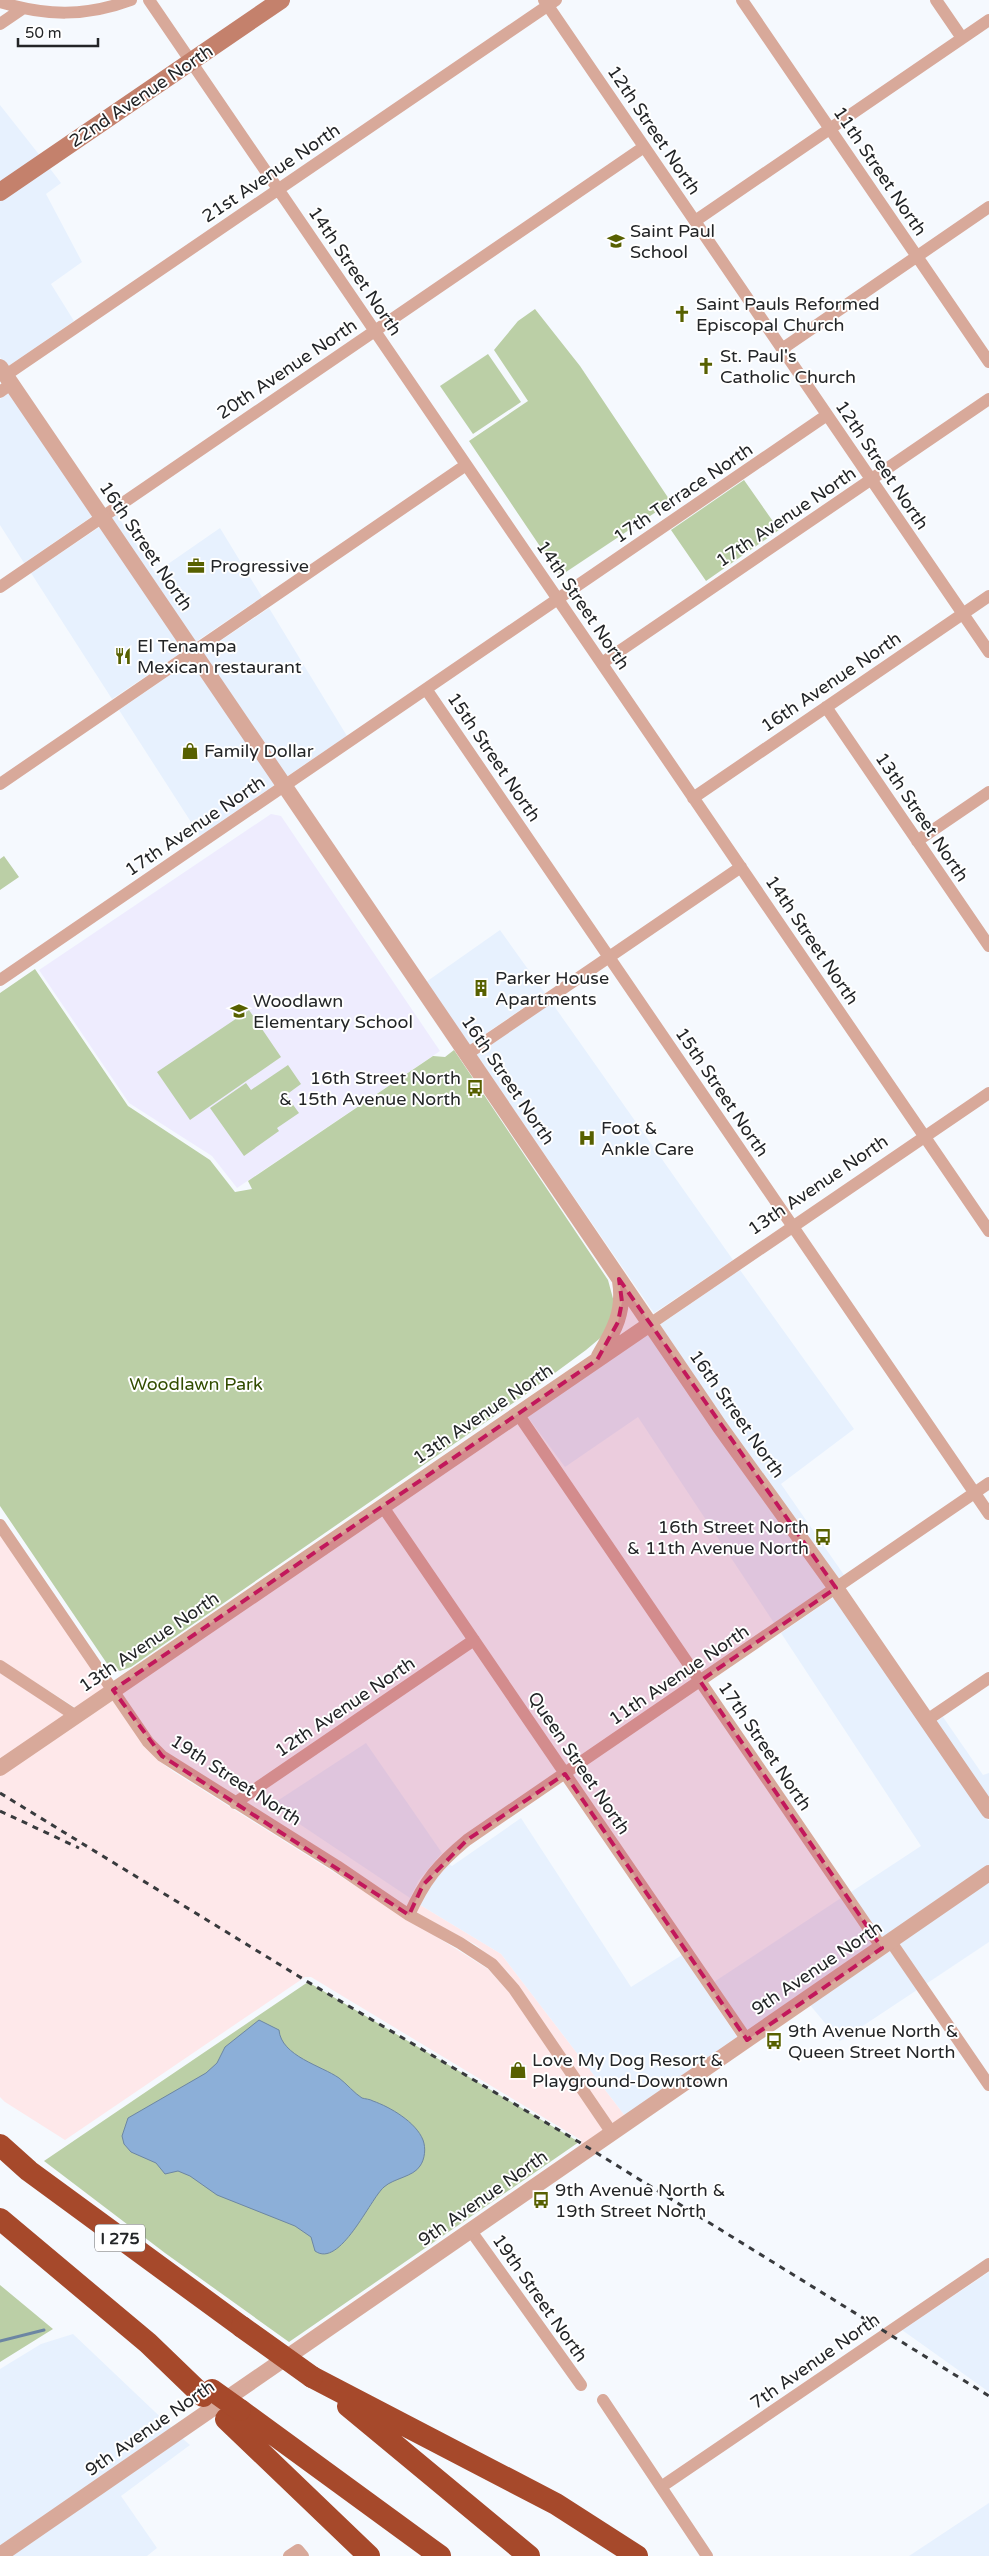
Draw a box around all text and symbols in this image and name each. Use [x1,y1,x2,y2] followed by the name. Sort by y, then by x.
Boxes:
[18,15,98,47] scale bar
[25,24,62,42] text: 50 m
[65,40,217,152] street label: 22nd Avenue North
[603,61,705,199] street label: 12th Street North
[829,102,931,240] street label: 11th Street North
[198,119,344,227] street label: 21st Avenue North
[304,202,406,340] street label: 14th Street North
[630,220,715,263] place label: Saint Paul School
[606,231,626,251] school or university icon: Saint Paul School
[696,293,880,336] place label: Saint Pauls Reformed Episcopal Church
[672,304,692,324] church icon: Saint Pauls Reformed Episcopal Church
[213,314,361,424] street label: 20th Avenue North
[720,345,856,388] place label: St. Paul's Catholic Church
[696,356,716,376] church icon: St. Paul's Catholic Church
[831,396,933,534] street label: 12th Street North
[609,438,757,548] street label: 17th Terrace North
[712,462,860,572] street label: 17th Avenue North
[95,477,197,615] street label: 16th Street North
[532,536,634,674] street label: 14th Street North
[210,555,309,577] place label: Progressive
[186,556,206,576] office icon: Progressive
[757,627,905,737] street label: 16th Avenue North
[137,635,302,678] place label: El Tenampa Mexican restaurant
[113,646,133,666] restaurant icon: El Tenampa Mexican restaurant
[443,688,545,826] street label: 15th Street North
[204,740,314,762] place label: Family Dollar
[180,741,200,761] shop icon: Family Dollar
[871,748,973,886] street label: 13th Street North
[121,771,269,881] street label: 17th Avenue North
[761,871,863,1009] street label: 14th Street North
[495,967,609,1010] place label: Parker House Apartments
[471,978,491,998] building icon: Parker House Apartments
[253,990,413,1033] place label: Woodlawn Elementary School
[229,1001,249,1021] school or university icon: Woodlawn Elementary School
[457,1011,559,1149] street label: 16th Street North
[671,1023,773,1161] street label: 15th Street North
[279,1067,461,1110] place label: 16th Street North & 15th Avenue North
[465,1078,485,1098] bus stop icon: 16th Street North & 15th Avenue North
[601,1117,694,1160] place label: Foot & Ankle Care
[577,1128,597,1148] hospital icon: Foot & Ankle Care
[744,1130,892,1240] street label: 13th Avenue North
[685,1346,789,1482] street label: 16th Street North
[409,1359,557,1469] street label: 13th Avenue North
[129,1373,263,1395] park label: Woodlawn Park
[627,1516,809,1559] place label: 16th Street North & 11th Avenue North
[813,1527,833,1547] bus stop icon: 16th Street North & 11th Avenue North
[75,1587,223,1697] street label: 13th Avenue North
[605,1620,753,1730] street label: 11th Avenue North
[271,1652,419,1762] street label: 12th Avenue North
[714,1677,816,1815] street label: 17th Street North
[523,1687,635,1839] street label: Queen Street North
[167,1730,305,1830] street label: 19th Street North
[748,1916,886,2020] street label: 9th Avenue North
[788,2020,959,2063] place label: 9th Avenue North & Queen Street North
[764,2031,784,2051] bus stop icon: 9th Avenue North & Queen Street North
[532,2049,728,2092] place label: Love My Dog Resort & Playground-Downtown
[508,2060,528,2080] shop icon: Love My Dog Resort & Playground-Downtown
[414,2145,552,2251] street label: 9th Avenue North
[555,2179,726,2222] place label: 9th Avenue North & 19th Street North
[531,2190,551,2210] bus stop icon: 9th Avenue North & 19th Street North
[95,2224,145,2252] road number: I 275
[488,2230,592,2366] street label: 19th Street North
[746,2308,884,2414] street label: 7th Avenue North
[81,2375,219,2481] street label: 9th Avenue North

